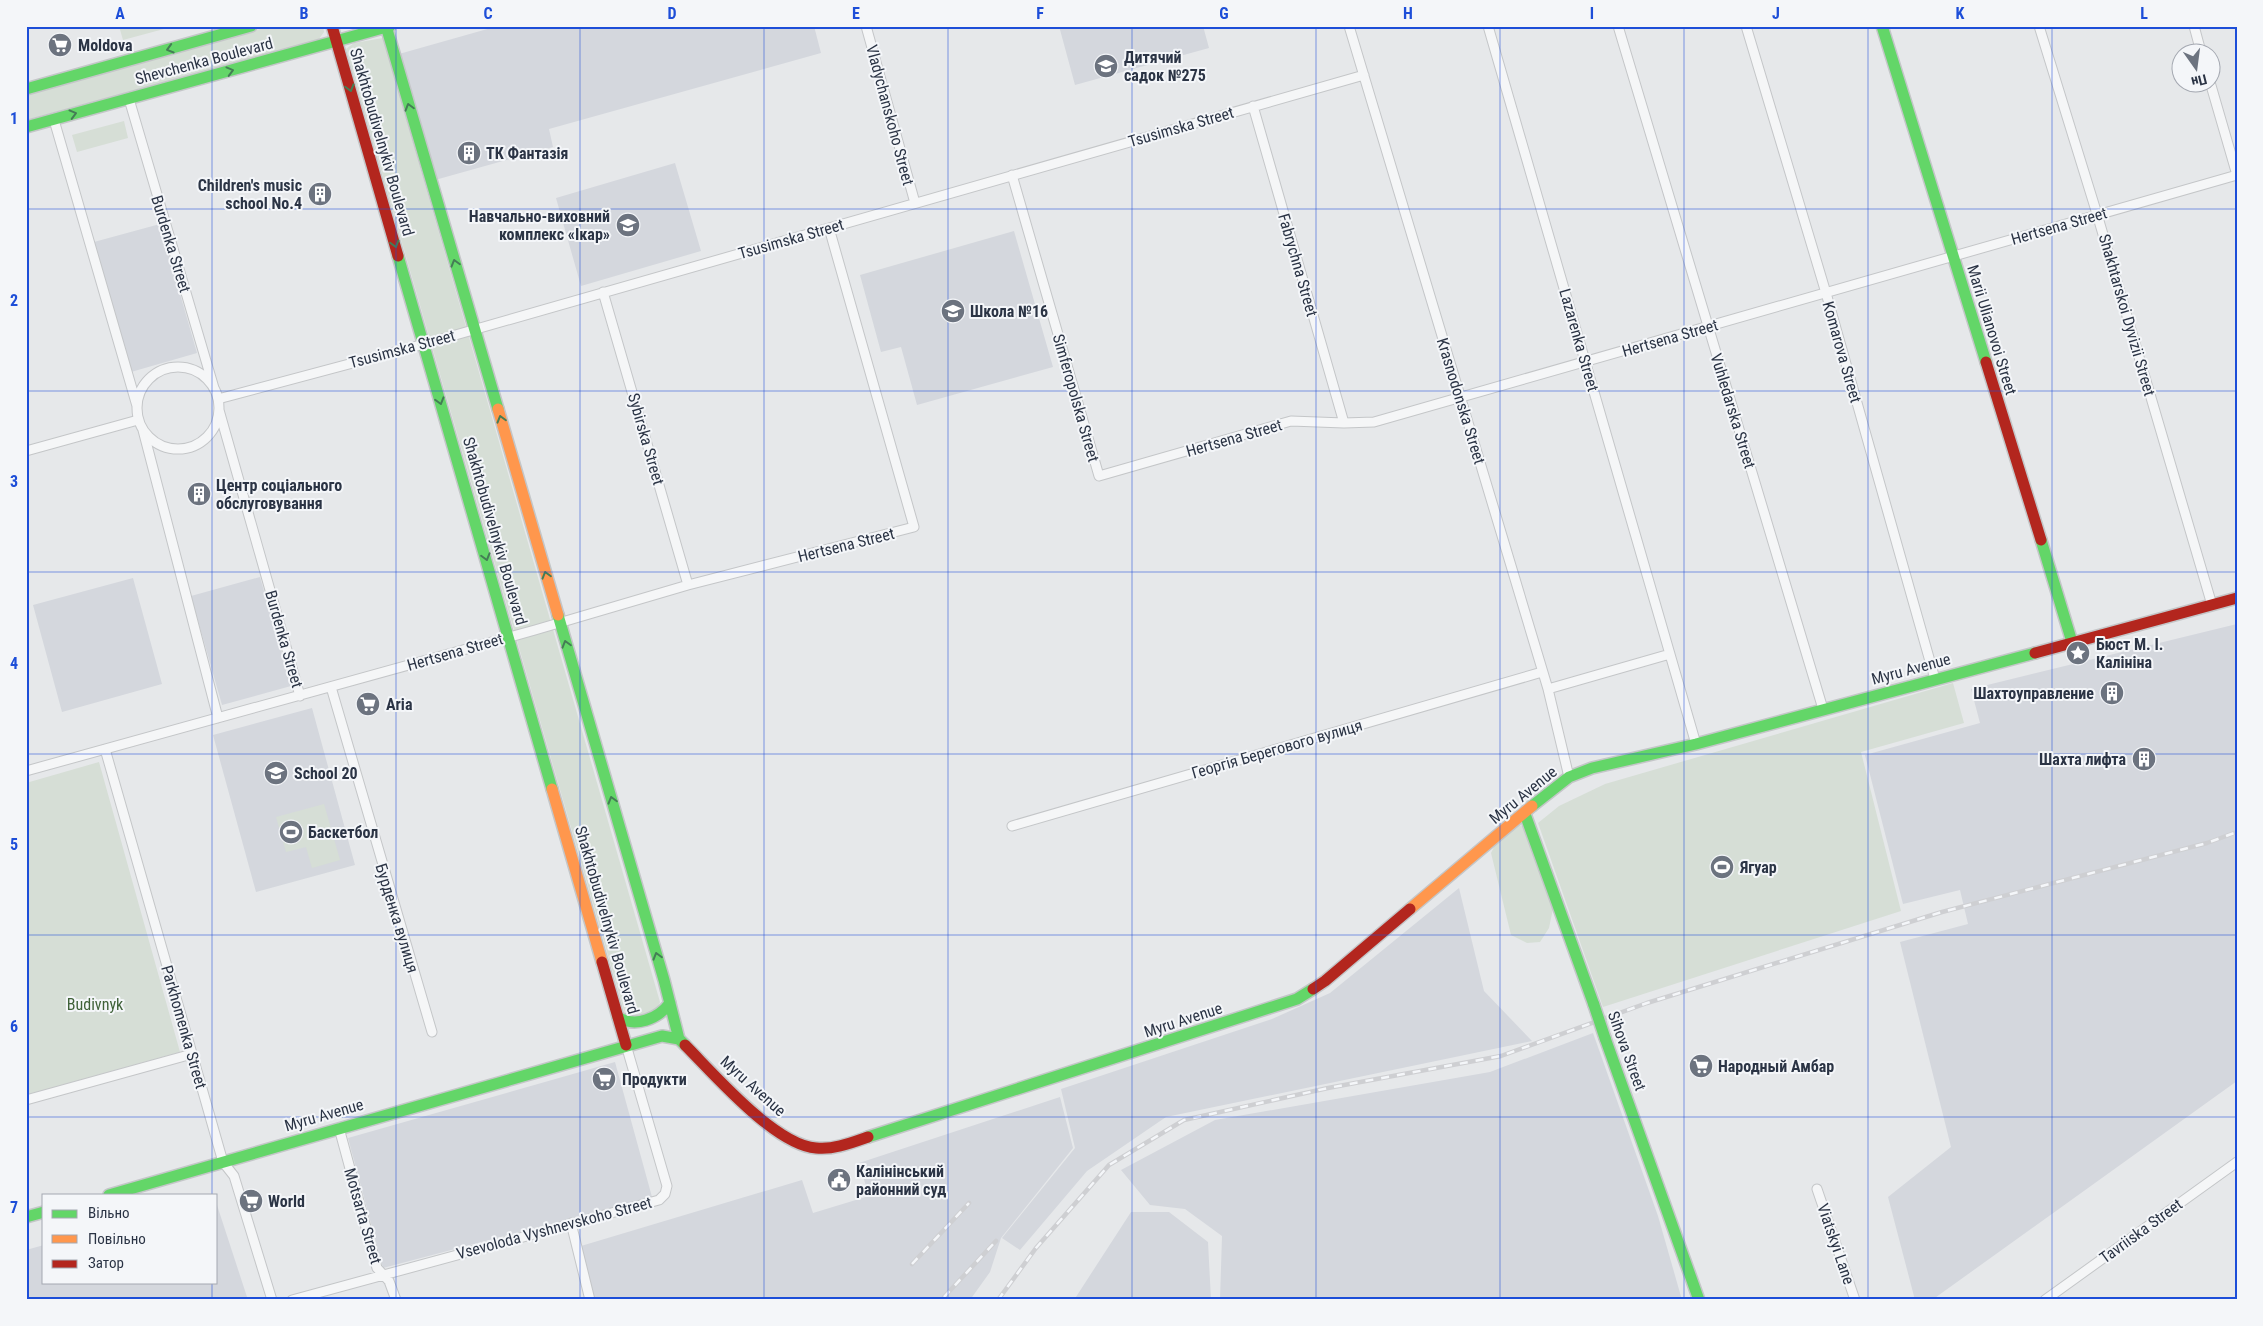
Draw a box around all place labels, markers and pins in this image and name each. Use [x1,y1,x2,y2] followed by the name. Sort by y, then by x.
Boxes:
[47,32,73,58] supermarket icon: Moldova
[78,36,133,55] place label: Moldova
[1124,48,1206,85] place label: Дитячий садок №275
[1093,53,1119,79] school or university icon: Дитячий садок №275
[456,140,482,166] building icon: ТК Фантазія
[486,144,568,163] place label: ТК Фантазія
[198,176,302,213] place label: Children's music school No.4
[307,181,333,207] building icon: Children's music school No.4
[469,207,610,244] place label: Навчально-виховний комплекс «Ікар»
[615,212,641,238] school or university icon: Навчально-виховний комплекс «Ікар»
[940,298,966,324] school or university icon: Школа №16
[970,302,1048,321] place label: Школа №16
[216,476,342,513] place label: Центр соціального обслуговування
[186,481,212,507] building icon: Центр соціального обслуговування
[2096,635,2163,672] place label: Бюст М. І. Калініна
[2065,640,2091,666] place icon: Бюст М. І. Калініна
[2099,680,2125,706] building icon: Шахтоуправление
[1973,684,2094,703] place label: Шахтоуправление
[355,691,381,717] supermarket icon: Aria
[386,695,413,714] place label: Aria
[2131,746,2157,772] building icon: Шахта лифта
[2039,750,2126,769] place label: Шахта лифта
[263,760,289,786] school or university icon: School 20
[294,764,358,783] place label: School 20
[278,819,304,845] sports icon: Баскетбол
[308,823,378,842] place label: Баскетбол
[1709,854,1735,880] sports icon: Ягуар
[1739,858,1777,877] place label: Ягуар
[1688,1053,1714,1079] supermarket icon: Народный Амбар
[1718,1057,1834,1076] place label: Народный Амбар
[591,1066,617,1092] supermarket icon: Продукти
[622,1070,687,1089] place label: Продукти
[856,1162,946,1199] place label: Калінінський районний суд
[826,1167,852,1193] public building icon: Калінінський районний суд
[238,1188,264,1214] supermarket icon: World
[268,1192,305,1211] place label: World

